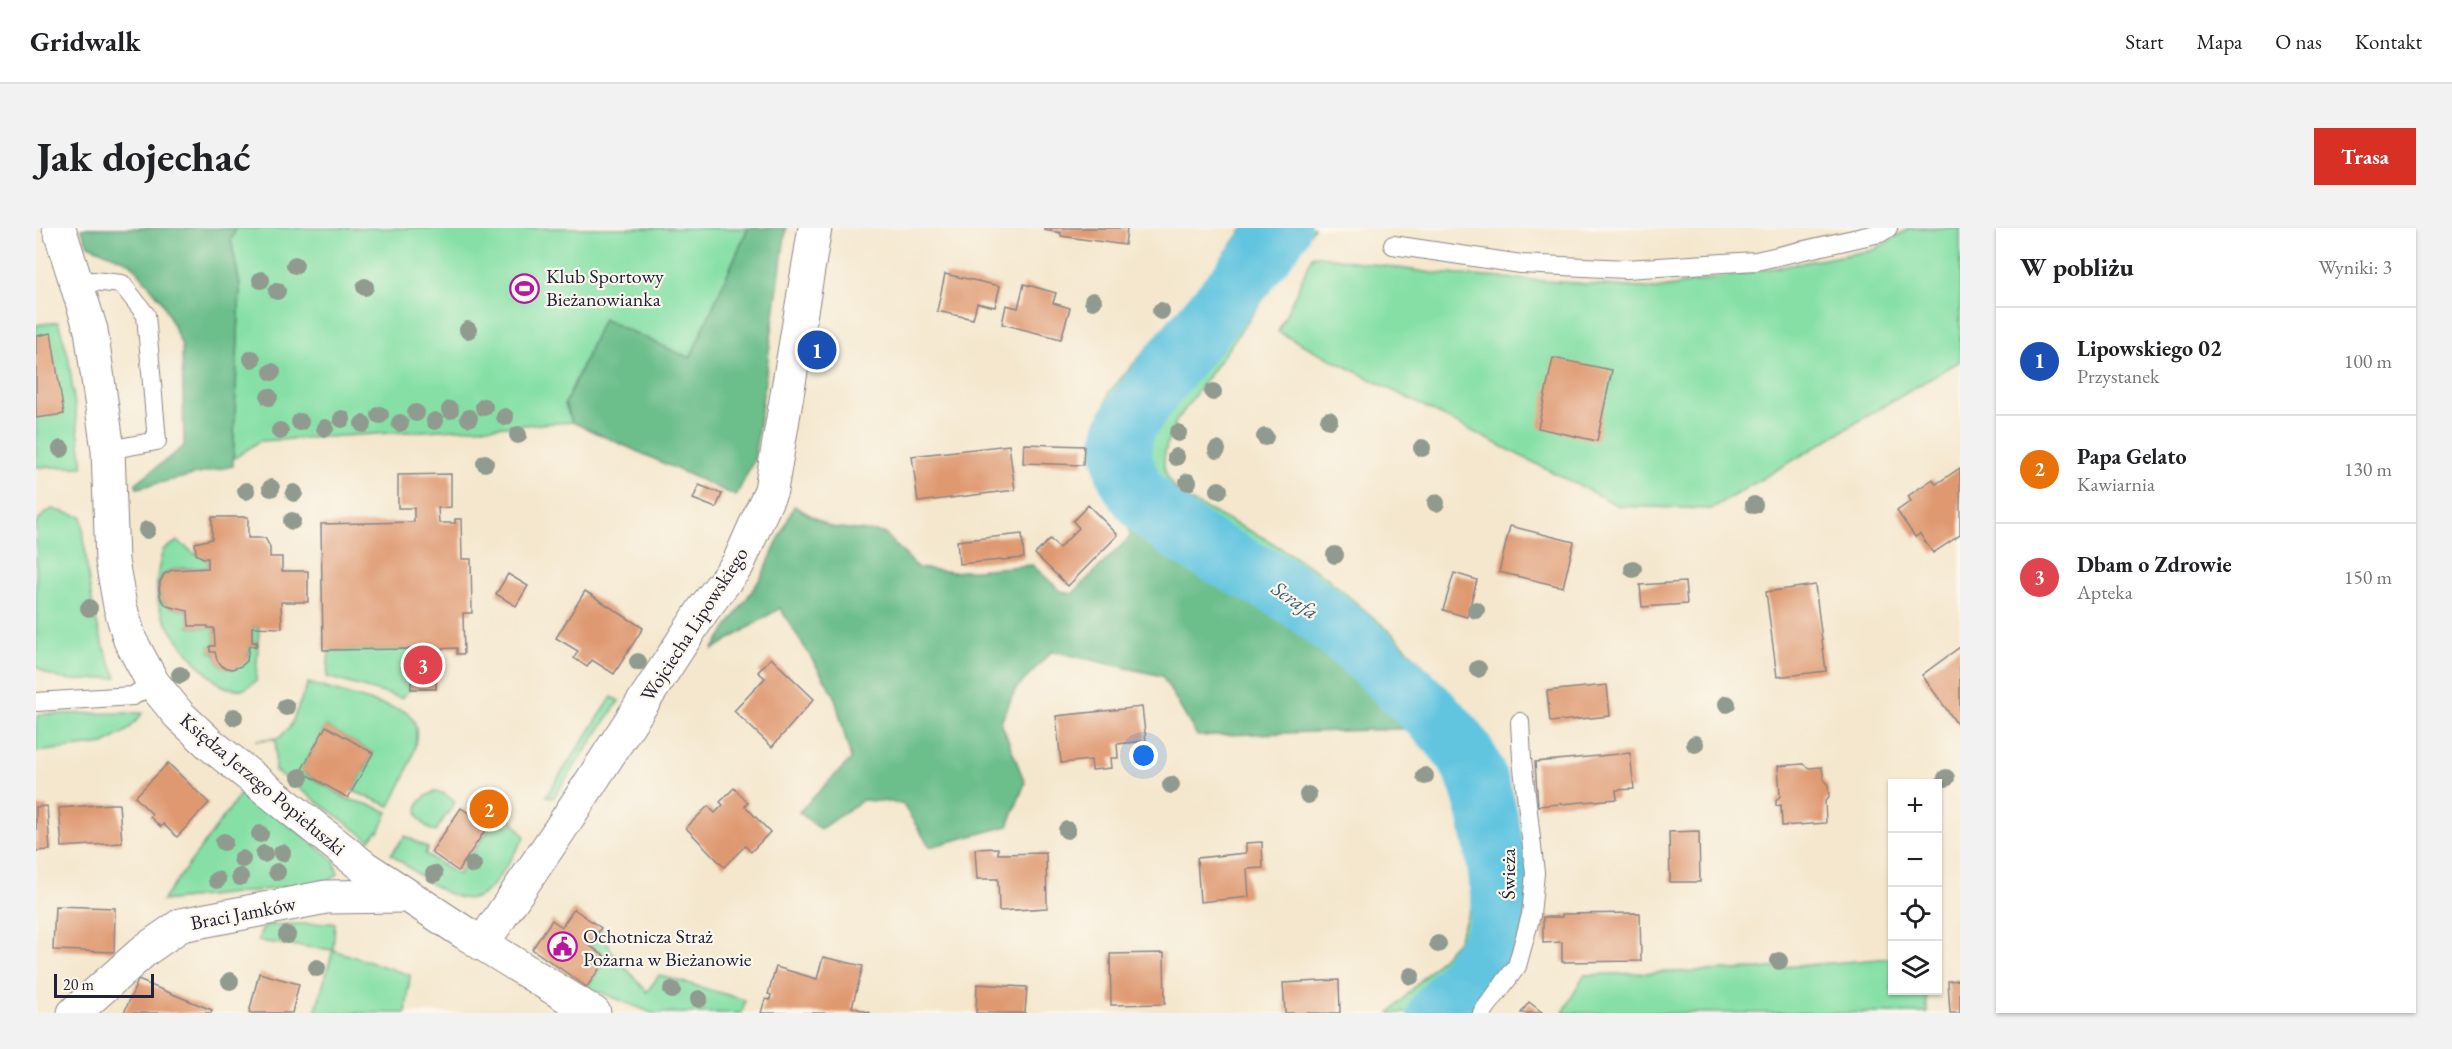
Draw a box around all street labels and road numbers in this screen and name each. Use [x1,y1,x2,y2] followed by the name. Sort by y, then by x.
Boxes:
[634,542,754,706] street label: Wojciecha Lipowskiego
[175,707,351,861] street label: Księdza Jerzego Popiełuszki
[1495,848,1521,900] street label: Świeża
[188,890,298,936] street label: Braci Jamków

